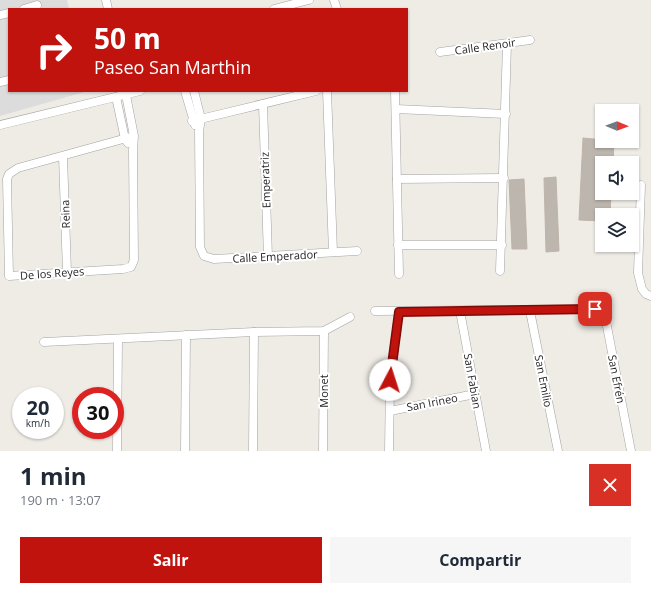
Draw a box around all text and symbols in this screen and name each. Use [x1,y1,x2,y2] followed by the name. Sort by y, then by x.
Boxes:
[94,19,161,57] text: 50 m
[28,24,80,76] icon: right
[454,34,517,58] street label: Calle Renoir
[94,55,251,79] text: Paseo San Marthin
[595,104,639,148] north arrow
[595,104,639,252] map controls
[257,152,273,208] street label: Emperatriz
[595,156,639,200] button: sound
[57,199,73,229] street label: Reina
[595,208,639,252] button: layers
[232,246,318,266] street label: Calle Emperador
[19,263,85,283] street label: De los Reyes
[578,292,612,326] pin
[584,298,606,320] icon: arrive
[461,352,485,410] street label: San Fabian
[532,354,556,409] street label: San Emilio
[605,354,629,404] street label: San Efrén
[369,359,411,401] position arrow
[316,374,331,408] street label: Monet
[72,387,124,439] speed limit sign: 30
[405,390,459,414] street label: San Irineo
[27,394,49,421] text: 20
[26,416,50,430] text: km/h
[20,459,87,492] text: 1 min
[589,464,631,506] button: close
[20,491,101,509] text: 190 m · 13:07
[20,537,322,583] button: Salir
[330,537,631,583] button: Compartir

